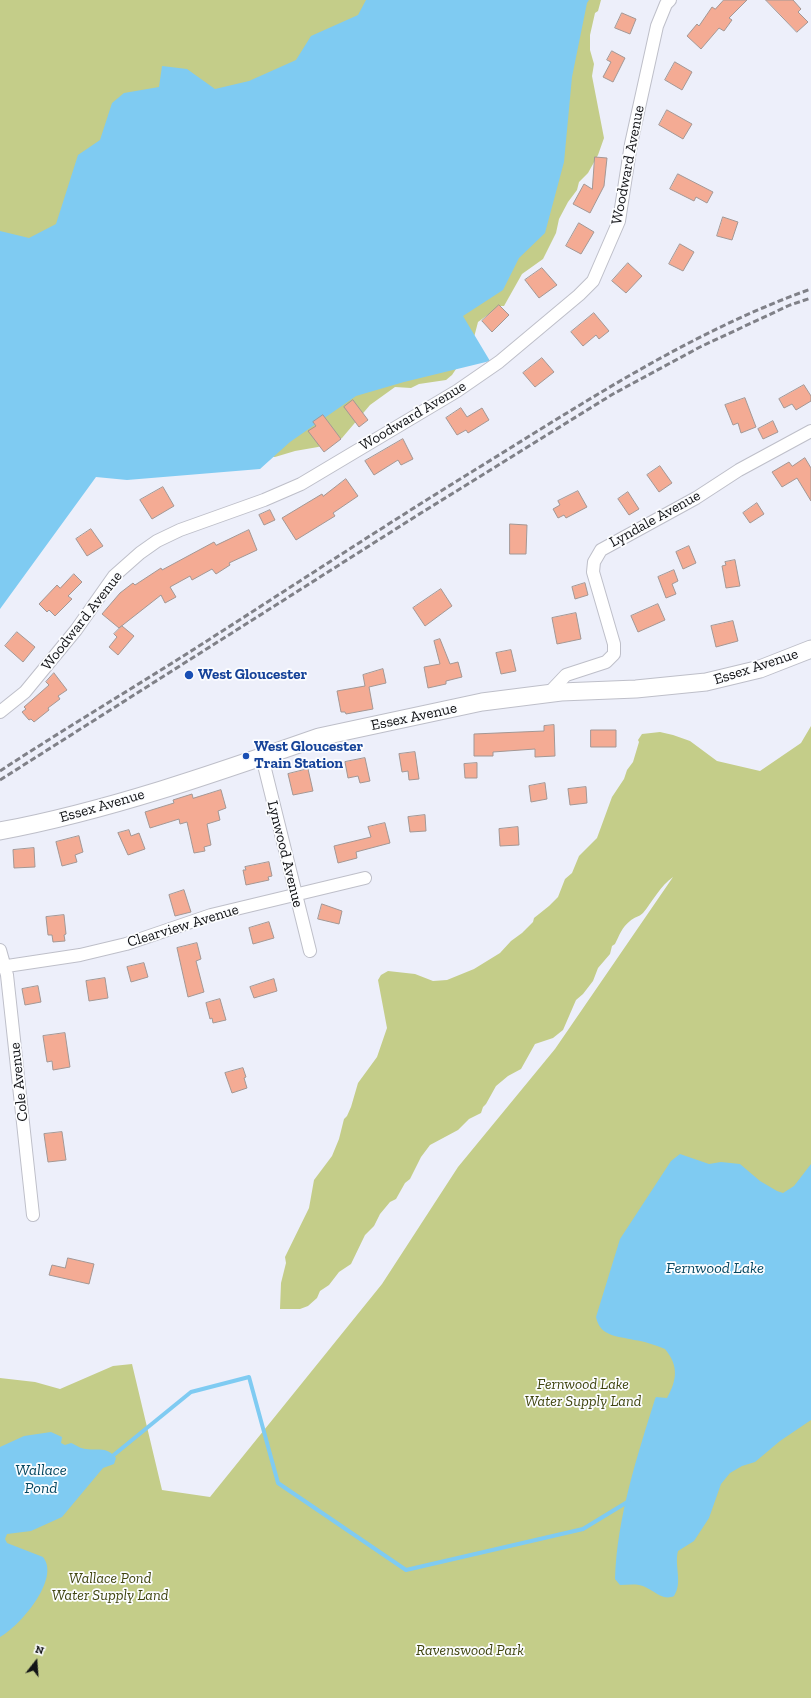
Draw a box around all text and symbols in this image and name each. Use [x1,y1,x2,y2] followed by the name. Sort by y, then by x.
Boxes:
[608,104,648,226] street label: Woodward Avenue
[356,377,470,455] street label: Woodward Avenue
[606,487,704,551] street label: Lyndale Avenue
[38,568,126,674] street label: Woodward Avenue
[712,645,800,689] street label: Essex Avenue
[198,666,307,684] place label: West Gloucester
[183,669,195,681] marker: West Gloucester
[369,699,459,735] street label: Essex Avenue
[254,738,363,773] place label: West Gloucester Train Station
[241,751,251,761] marker: West Gloucester Train Station
[57,785,147,827] street label: Essex Avenue
[263,799,307,909] street label: Lynwood Avenue
[125,901,241,951] street label: Clearview Avenue
[6,1042,32,1122] street label: Cole Avenue
[666,1258,764,1278] water label: Fernwood Lake
[525,1376,641,1411] park label: Fernwood Lake Water Supply Land
[15,1460,67,1498] water label: Wallace Pond
[52,1570,168,1605] park label: Wallace Pond Water Supply Land
[16,1642,56,1682] north arrow
[416,1642,524,1660] park label: Ravenswood Park
[34,1643,46,1657] text: N

